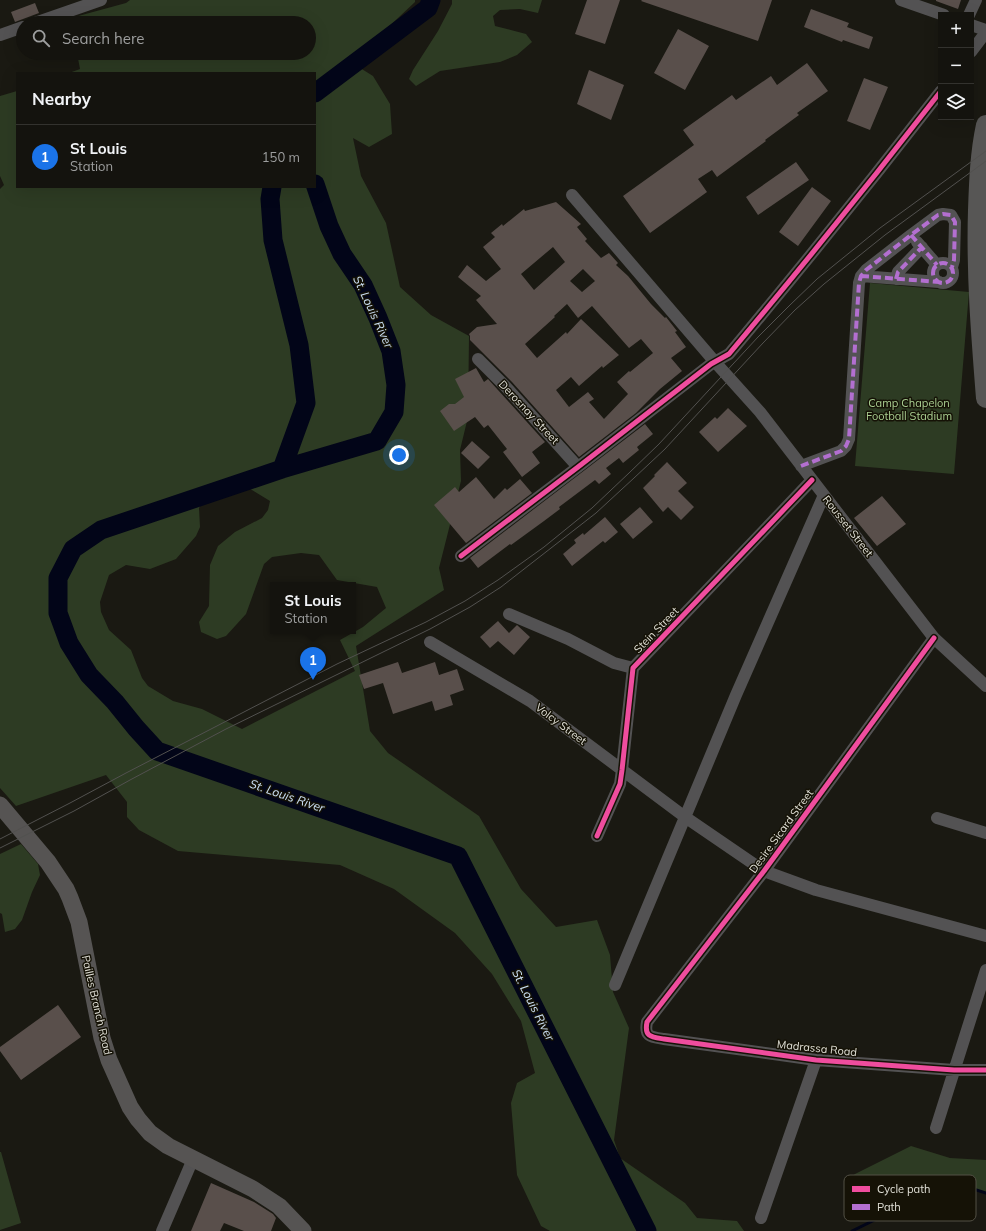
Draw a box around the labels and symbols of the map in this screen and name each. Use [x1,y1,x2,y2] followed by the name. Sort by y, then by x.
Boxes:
[350,273,397,351] water label: St. Louis River
[496,377,562,447] street label: Derosnay Street
[866,396,952,423] park label: Camp Chapelon Football Stadium
[389,445,409,465] your location
[820,492,876,560] street label: Rousset Street
[630,604,682,656] street label: Stein Street
[300,647,326,680] pin: 1
[533,700,590,748] street label: Volcy Street
[248,776,327,816] water label: St. Louis River
[746,786,816,876] street label: Desire Sicard Street
[79,954,115,1056] street label: Pailles Branch Road
[509,967,558,1044] water label: St. Louis River
[776,1037,858,1059] street label: Madrassa Road
[844,1175,976,1221] legend
[877,1182,930,1196] text: Cycle path
[877,1200,901,1214] text: Path

